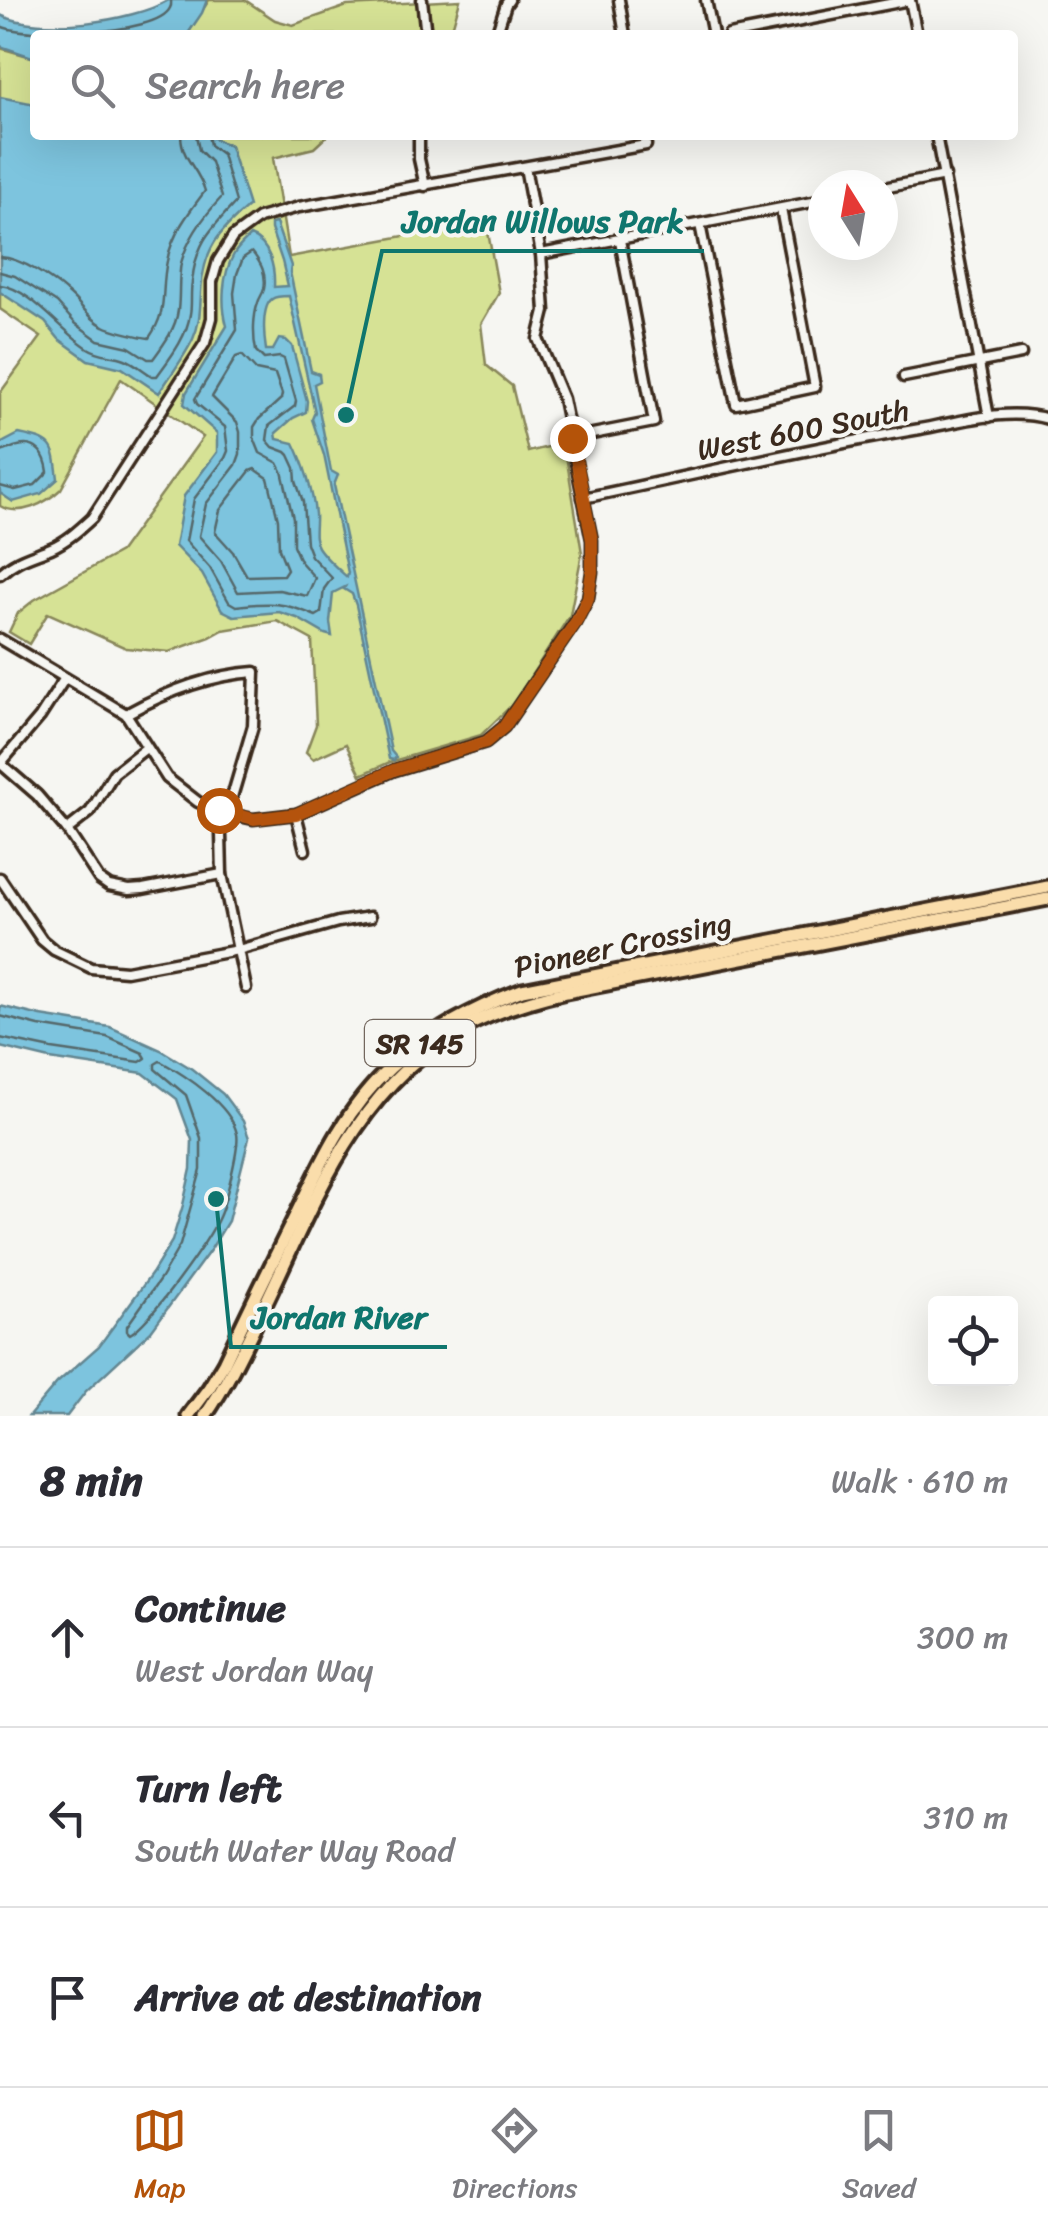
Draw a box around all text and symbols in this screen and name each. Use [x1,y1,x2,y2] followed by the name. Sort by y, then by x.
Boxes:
[30,30,1018,140] search box
[145,52,345,119] text: Search here
[65,58,120,113] icon: search
[808,170,898,260] north arrow
[382,189,704,251] callout: Jordan Willows Park
[400,193,684,250] text: Jordan Willows Park
[692,383,914,477] street label: West 600 South
[550,416,596,462] route end
[197,788,243,834] route start
[509,896,737,994] street label: Pioneer Crossing
[365,1020,475,1066] road number: SR 145
[231,1285,447,1347] callout: Jordan River
[249,1289,430,1346] text: Jordan River
[928,1296,1018,1386] map controls
[928,1296,1018,1386] button: locate
[40,1444,143,1518] text: 8 min
[831,1453,1008,1510] text: Walk · 610 m
[135,1575,286,1642] text: Continue
[917,1609,1008,1666] text: 300 m
[40,1610,95,1665] icon: ahead
[135,1642,373,1699] text: West Jordan Way
[135,1755,281,1822] text: Turn left
[924,1789,1008,1846] text: 310 m
[40,1790,95,1845] icon: left
[135,1822,454,1879] text: South Water Way Road
[135,1964,482,2031] text: Arrive at destination
[40,1970,95,2025] icon: arrive
[132,2103,187,2212] tab: Map
[452,2103,577,2212] tab: Directions
[842,2103,916,2212] tab: Saved

